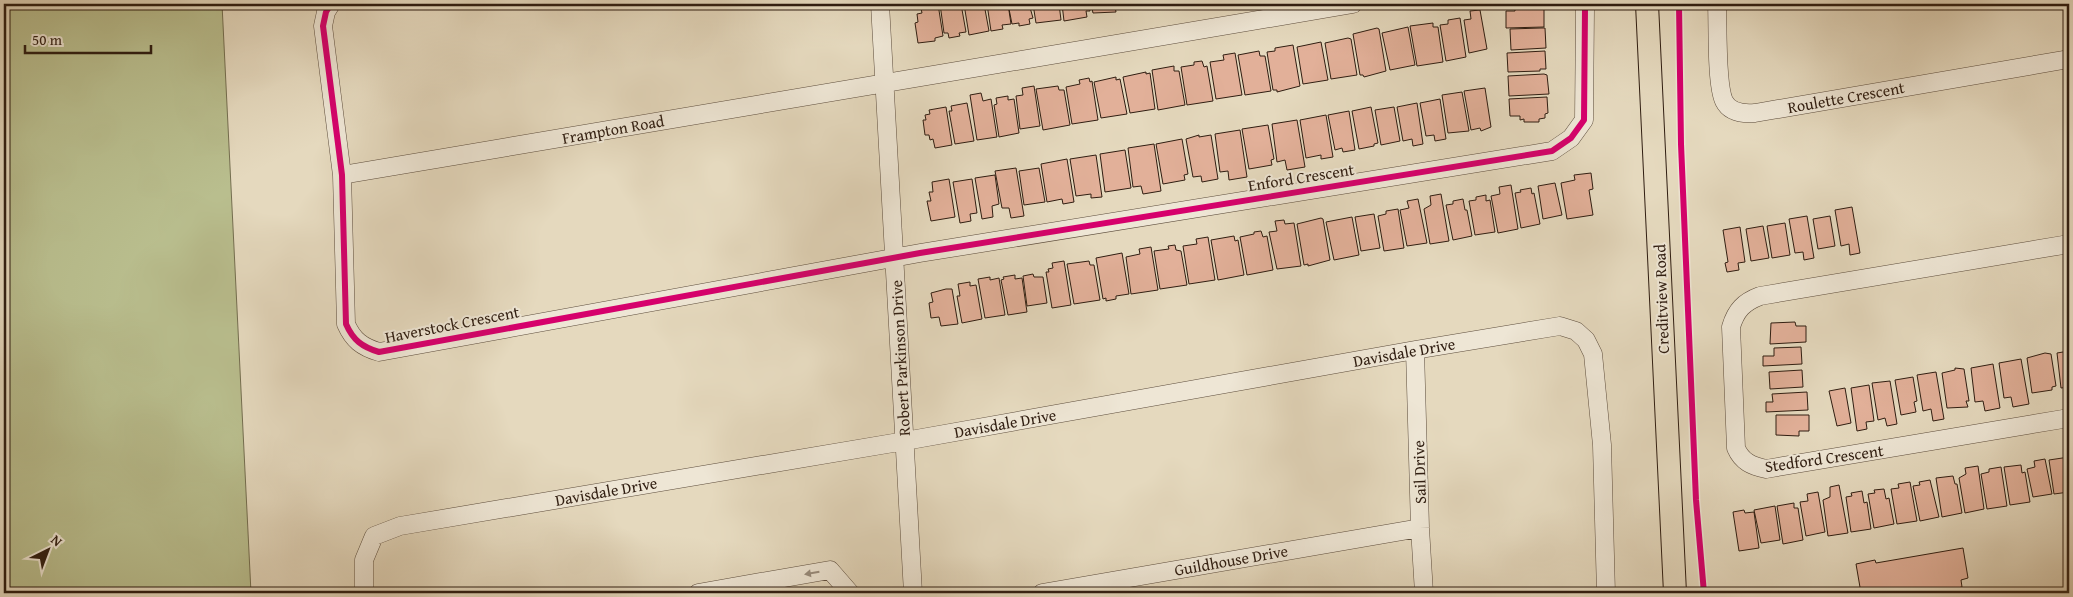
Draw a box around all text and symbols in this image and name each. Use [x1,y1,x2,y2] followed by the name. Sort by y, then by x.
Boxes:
[25,22,151,54] scale bar
[32,29,63,50] text: 50 m
[1786,75,1907,119] street label: Roulette Crescent
[560,108,666,150] street label: Frampton Road
[1246,157,1356,197] street label: Enford Crescent
[1647,243,1675,354] street label: Creditview Road
[884,279,916,437] street label: Robert Parkinson Drive
[383,299,522,349] street label: Haverstock Crescent
[1351,331,1457,373] street label: Davisdale Drive
[952,402,1058,444] street label: Davisdale Drive
[1763,438,1885,478] street label: Stedford Crescent
[1406,440,1432,504] street label: Sail Drive
[553,470,659,512] street label: Davisdale Drive
[22,524,72,574] north arrow
[47,530,67,551] text: N
[1172,538,1290,582] street label: Guildhouse Drive
[804,569,820,577] one-way arrow

